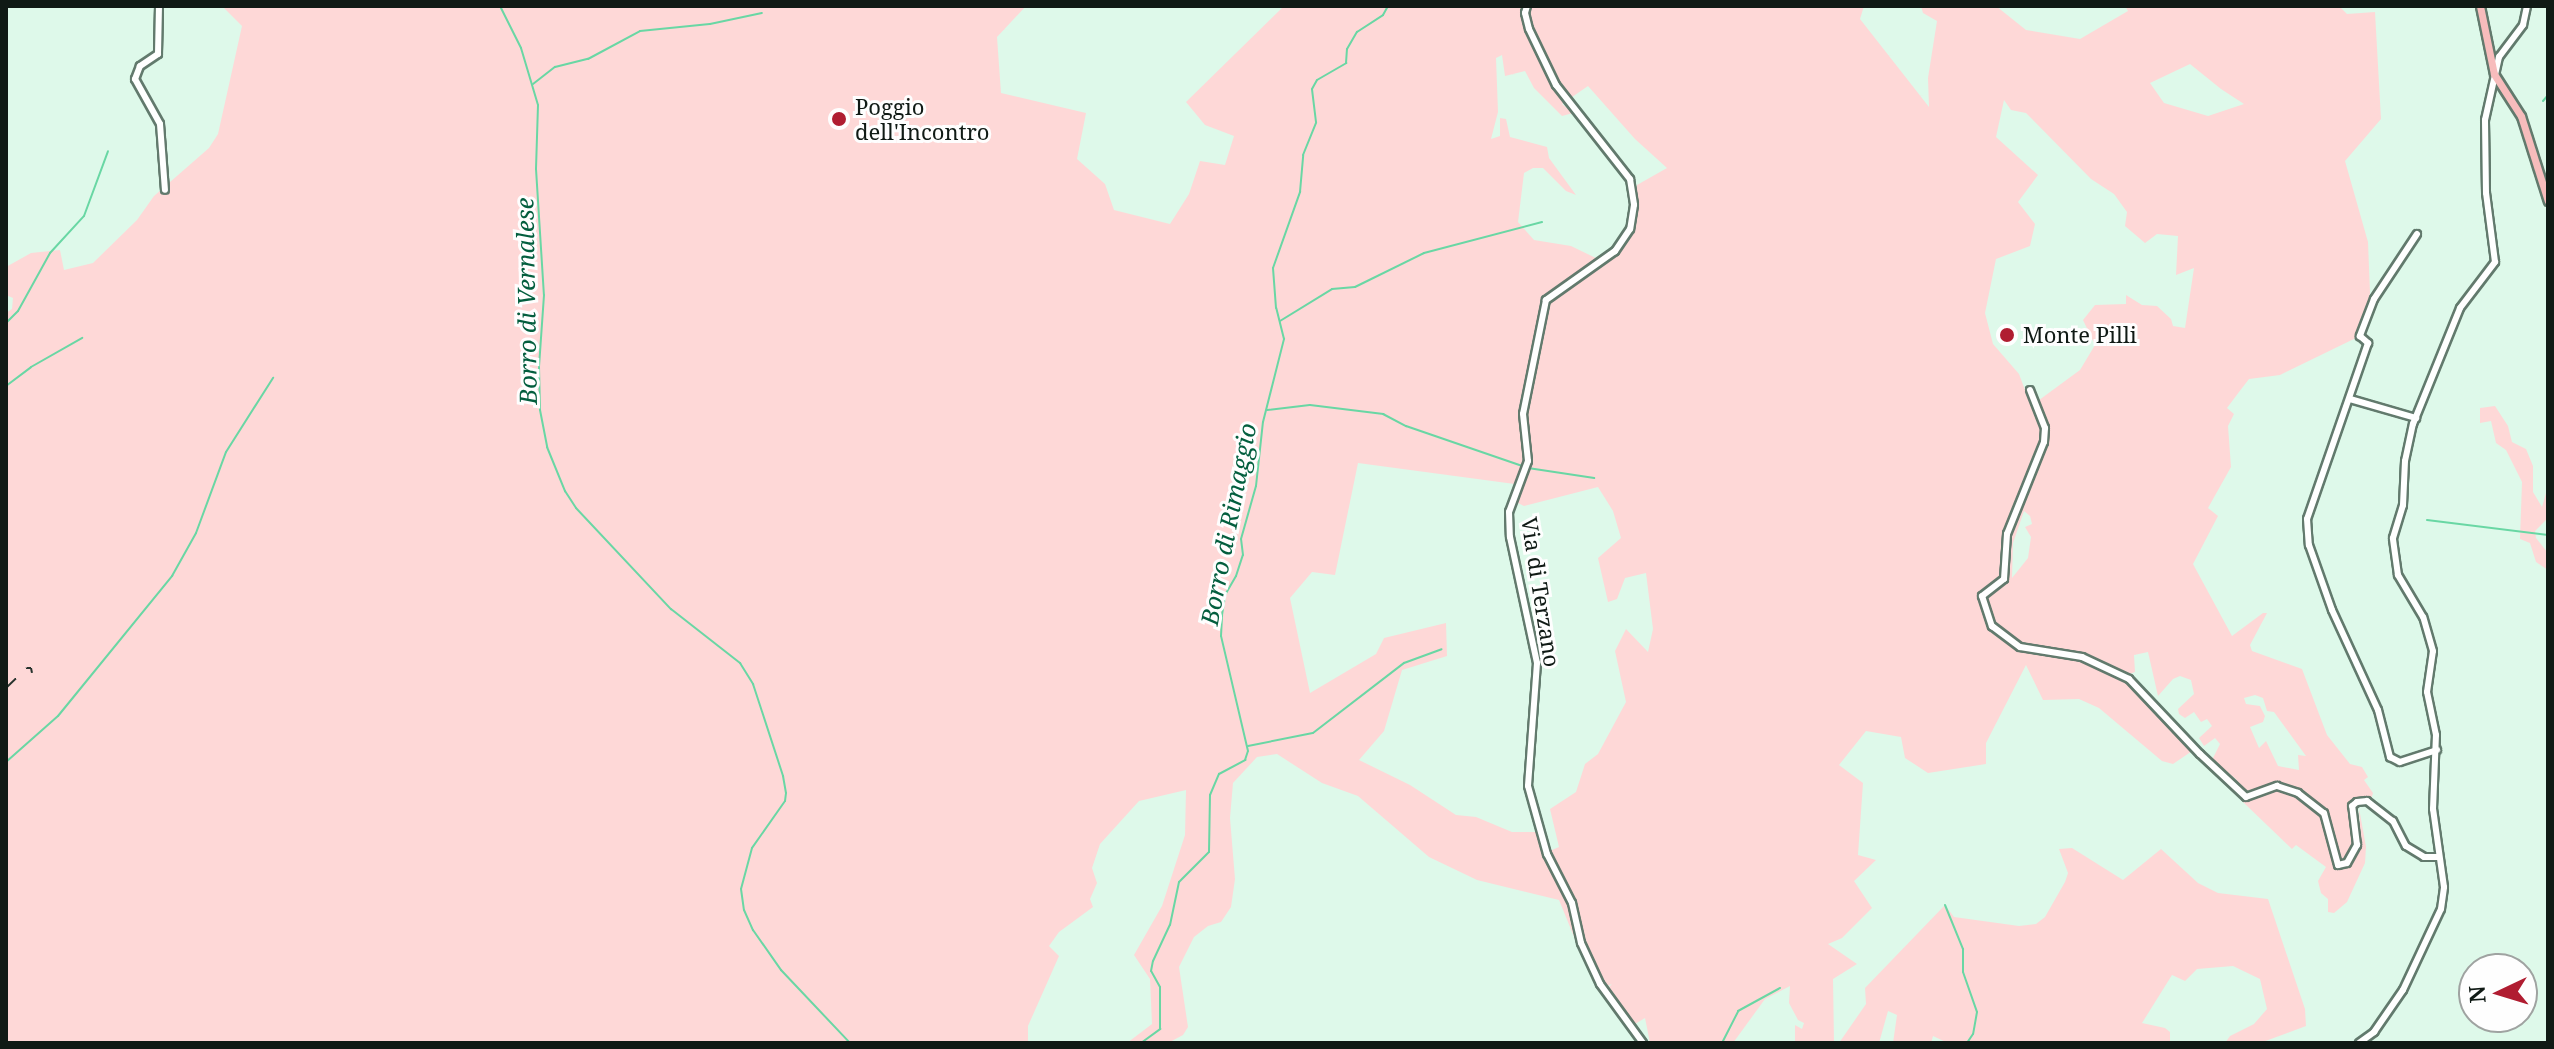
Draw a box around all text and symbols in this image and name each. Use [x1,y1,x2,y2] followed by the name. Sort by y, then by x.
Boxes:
[855,93,990,144] place label: Poggio dell'Incontro
[830,110,848,128] marker: Poggio dell'Incontro
[510,197,542,405] water label: Borro di Vernalese
[2023,322,2137,348] place label: Monte Pilli
[1998,326,2016,344] marker: Monte Pilli
[1194,420,1262,628] water label: Borro di Rimaggio
[1516,515,1566,669] street label: Via di Terzano
[2458,953,2538,1033] north arrow
[2460,985,2492,1004] text: N

